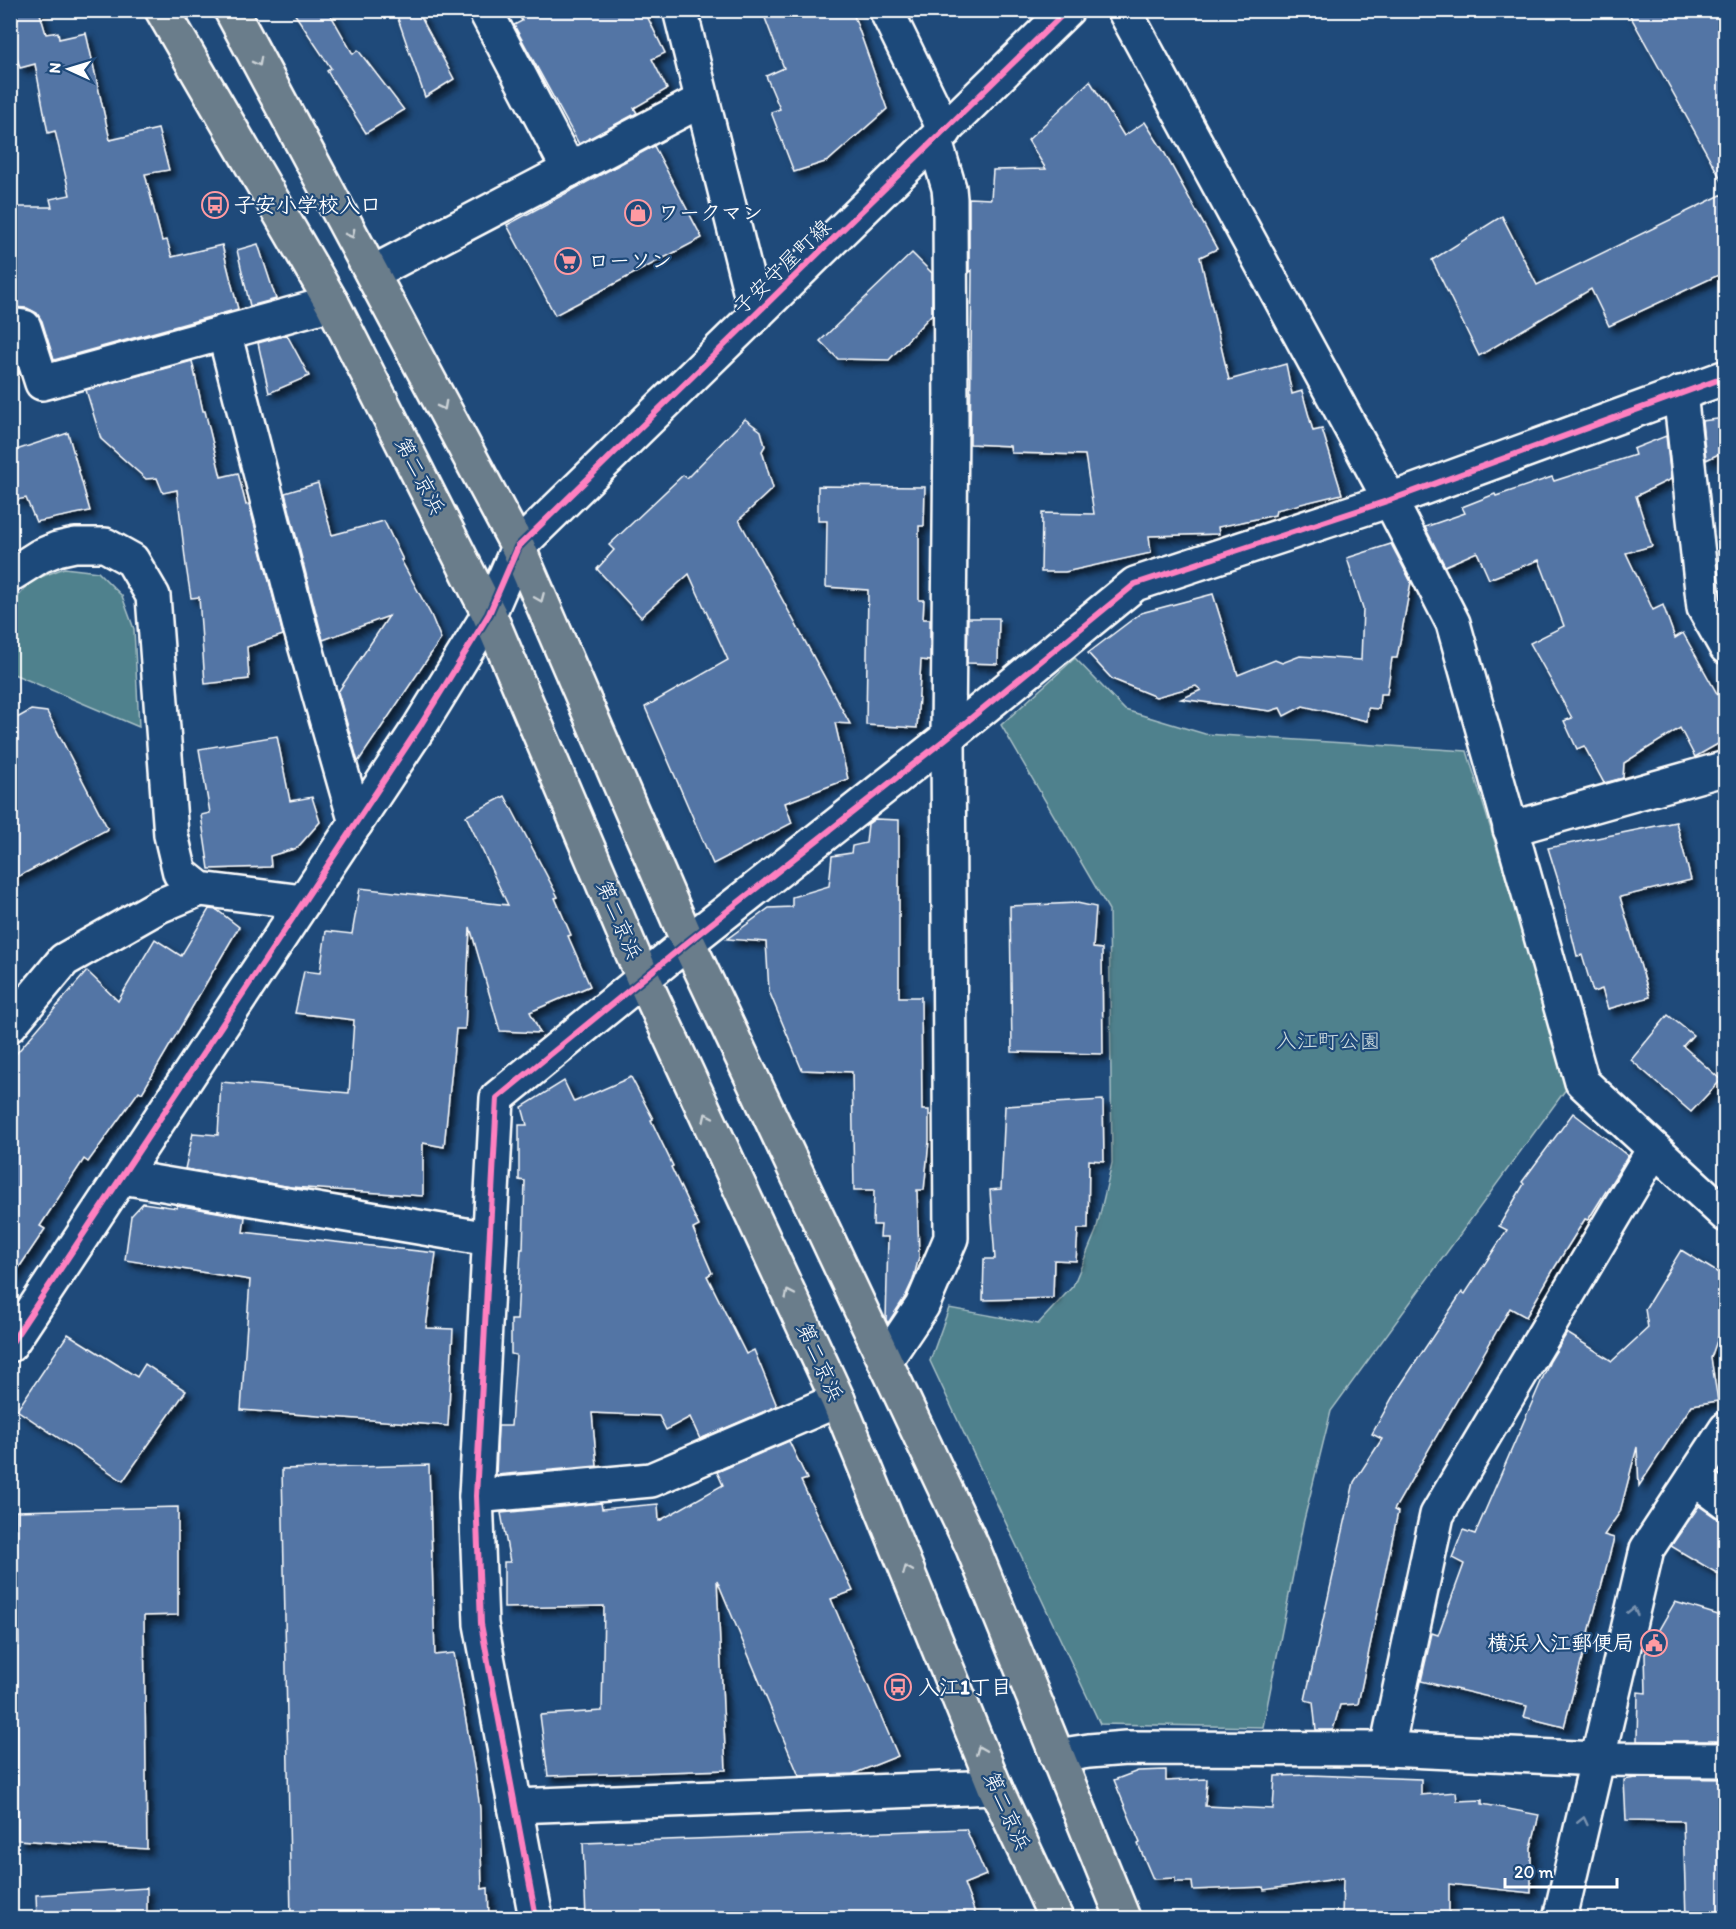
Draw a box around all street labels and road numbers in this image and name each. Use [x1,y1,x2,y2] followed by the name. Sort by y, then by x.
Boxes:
[728,214,836,319] street label: 子安守屋町線
[390,433,451,519] street label: 第二京浜
[592,876,647,963] street label: 第二京浜
[792,1318,849,1405] street label: 第二京浜
[979,1767,1036,1854] street label: 第二京浜

